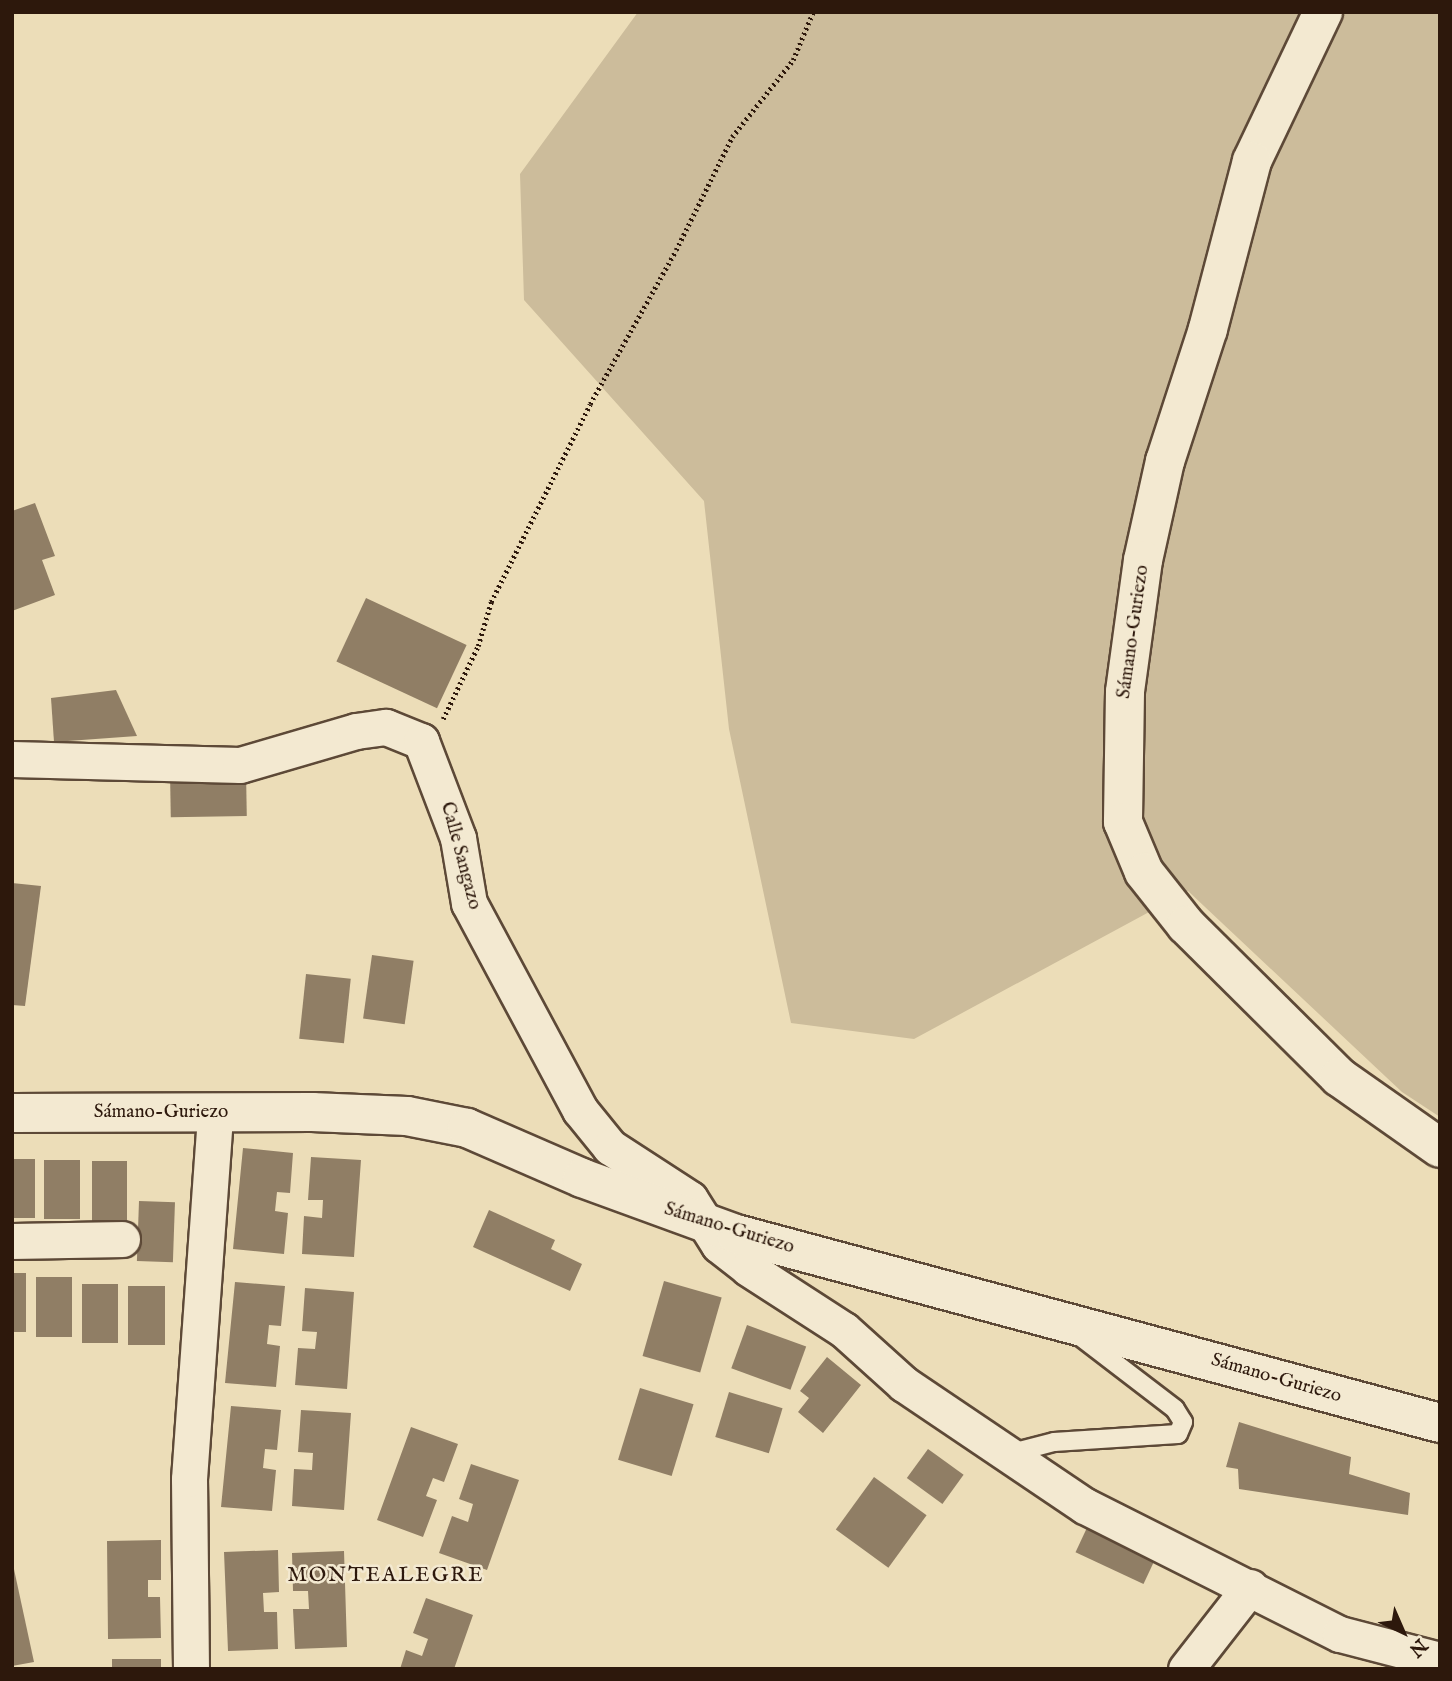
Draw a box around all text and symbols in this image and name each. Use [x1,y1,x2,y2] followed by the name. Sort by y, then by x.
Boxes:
[1113,564,1155,700] street label: Sámano-Guriezo
[435,800,485,912] street label: Calle Sangazo
[94,1102,228,1124] street label: Sámano-Guriezo
[661,1198,797,1260] street label: Sámano-Guriezo
[1208,1349,1344,1409] street label: Sámano-Guriezo
[289,1563,483,1589] district label: MONTEALEGRE
[1368,1597,1438,1667] north arrow
[1403,1633,1432,1661] text: N

